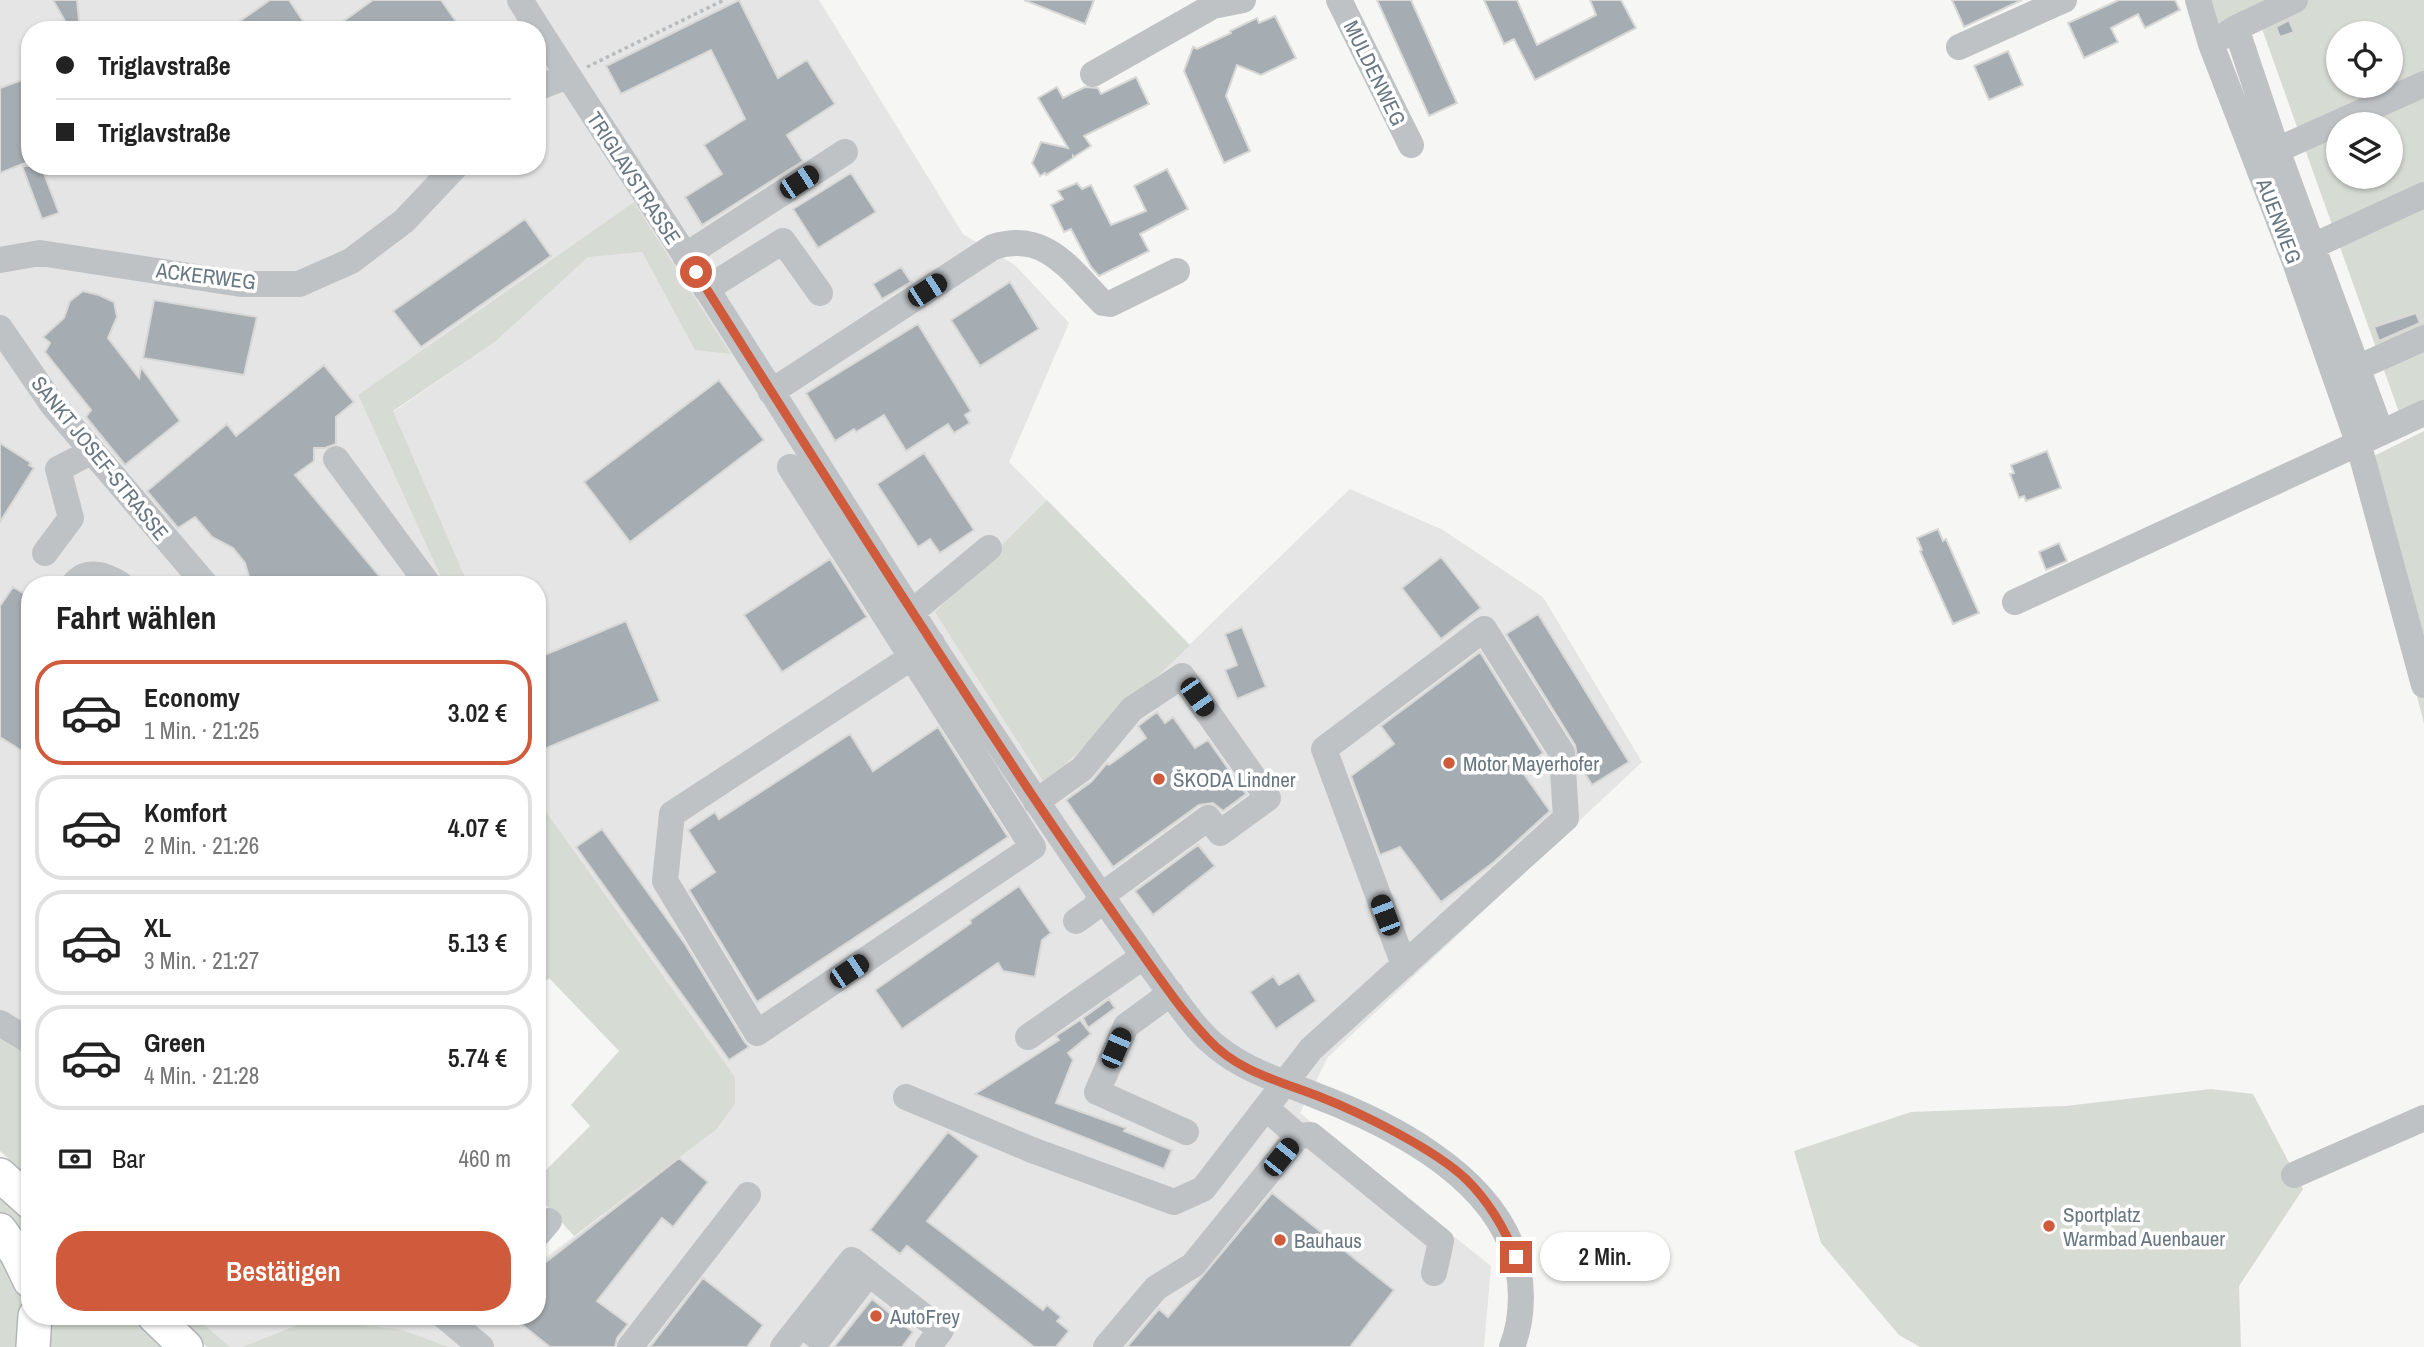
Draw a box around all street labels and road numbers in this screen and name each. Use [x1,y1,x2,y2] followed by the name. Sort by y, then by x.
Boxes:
[1337,15,1413,131] street label: MULDENWEG
[580,106,688,250] street label: TRIGLAVSTRASSE
[2249,173,2308,268] street label: AUENWEG
[154,255,257,296] street label: ACKERWEG
[25,370,175,546] street label: SANKT JOSEF-STRASSE

